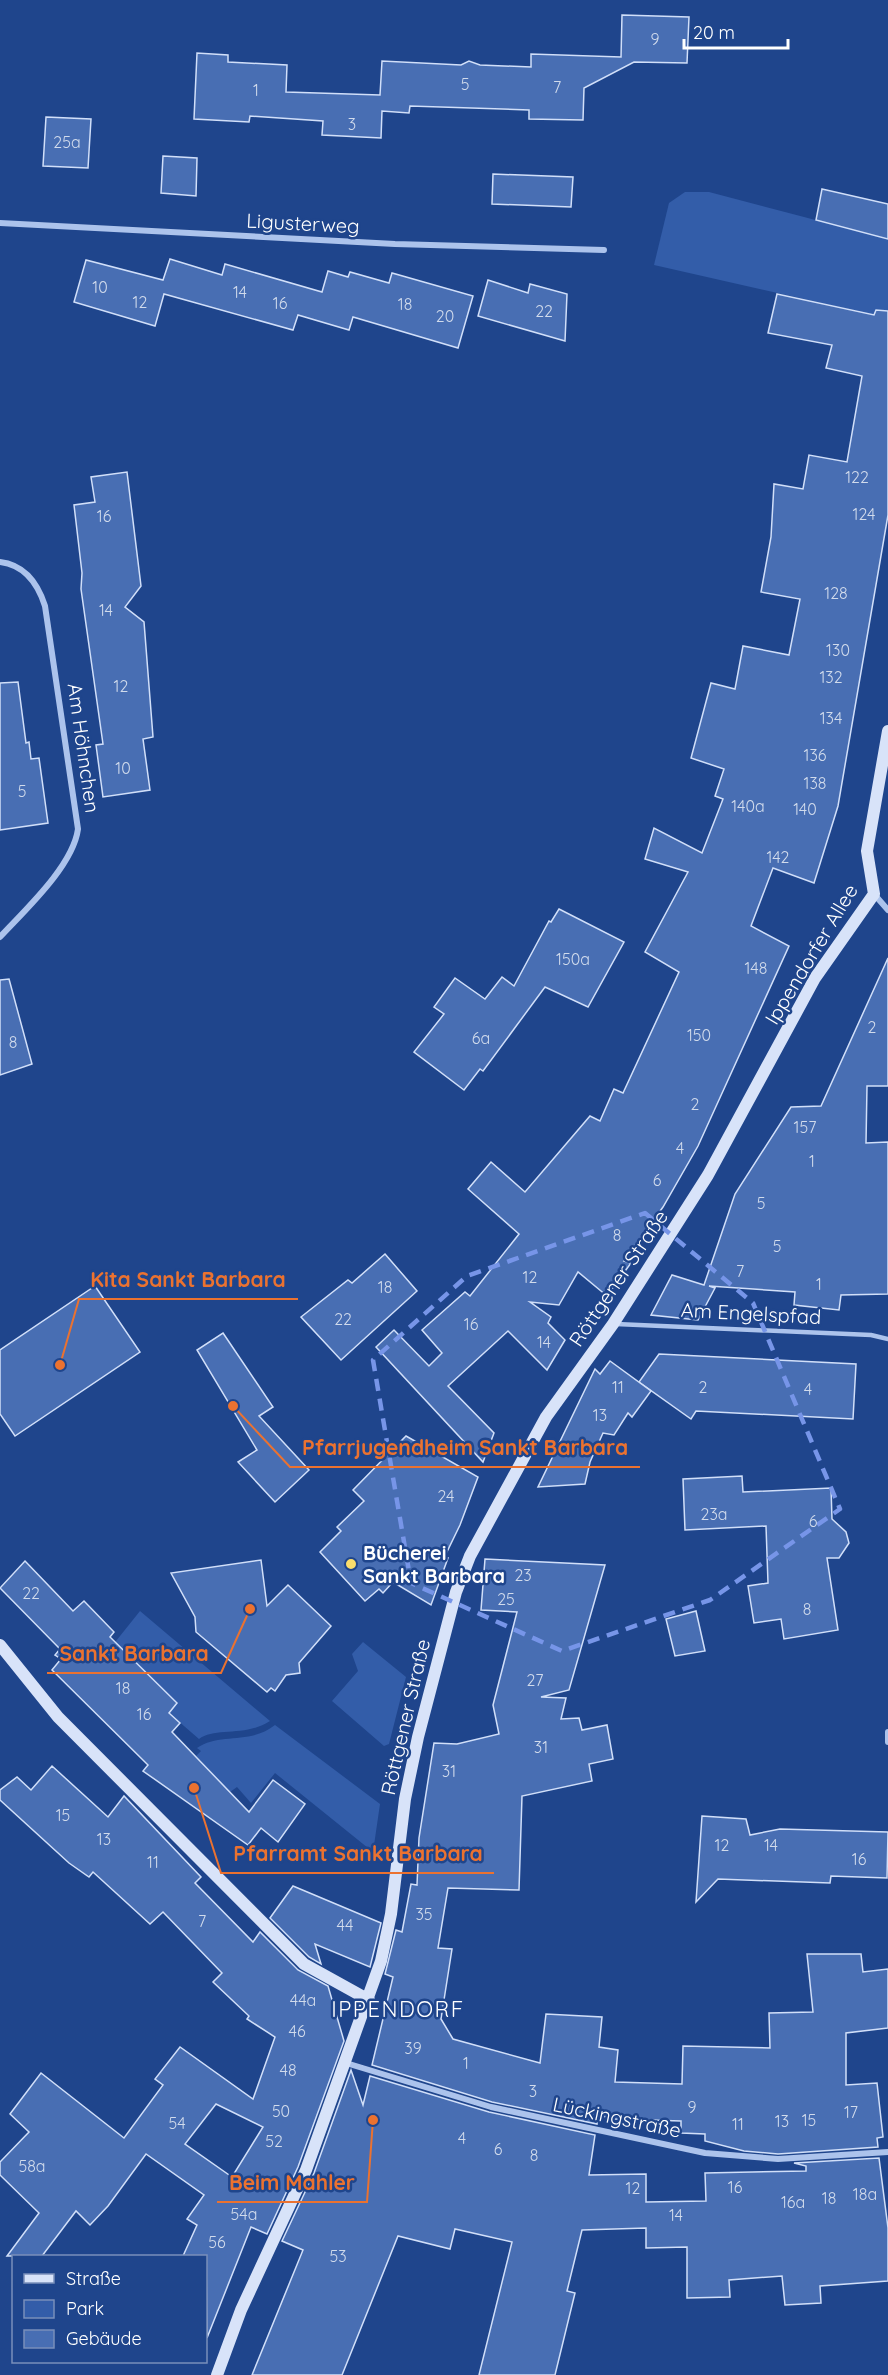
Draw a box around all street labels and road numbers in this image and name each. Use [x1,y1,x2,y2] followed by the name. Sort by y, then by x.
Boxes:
[246,208,360,238] street label: Ligusterweg
[63,682,105,814] street label: Am Höhnchen
[759,879,863,1029] street label: Ippendorfer Allee
[563,1205,673,1351] street label: Röttgener Straße
[680,1297,822,1329] street label: Am Engelspfad
[375,1637,435,1797] street label: Röttgener Straße
[551,2091,683,2143] street label: Lückingstraße

